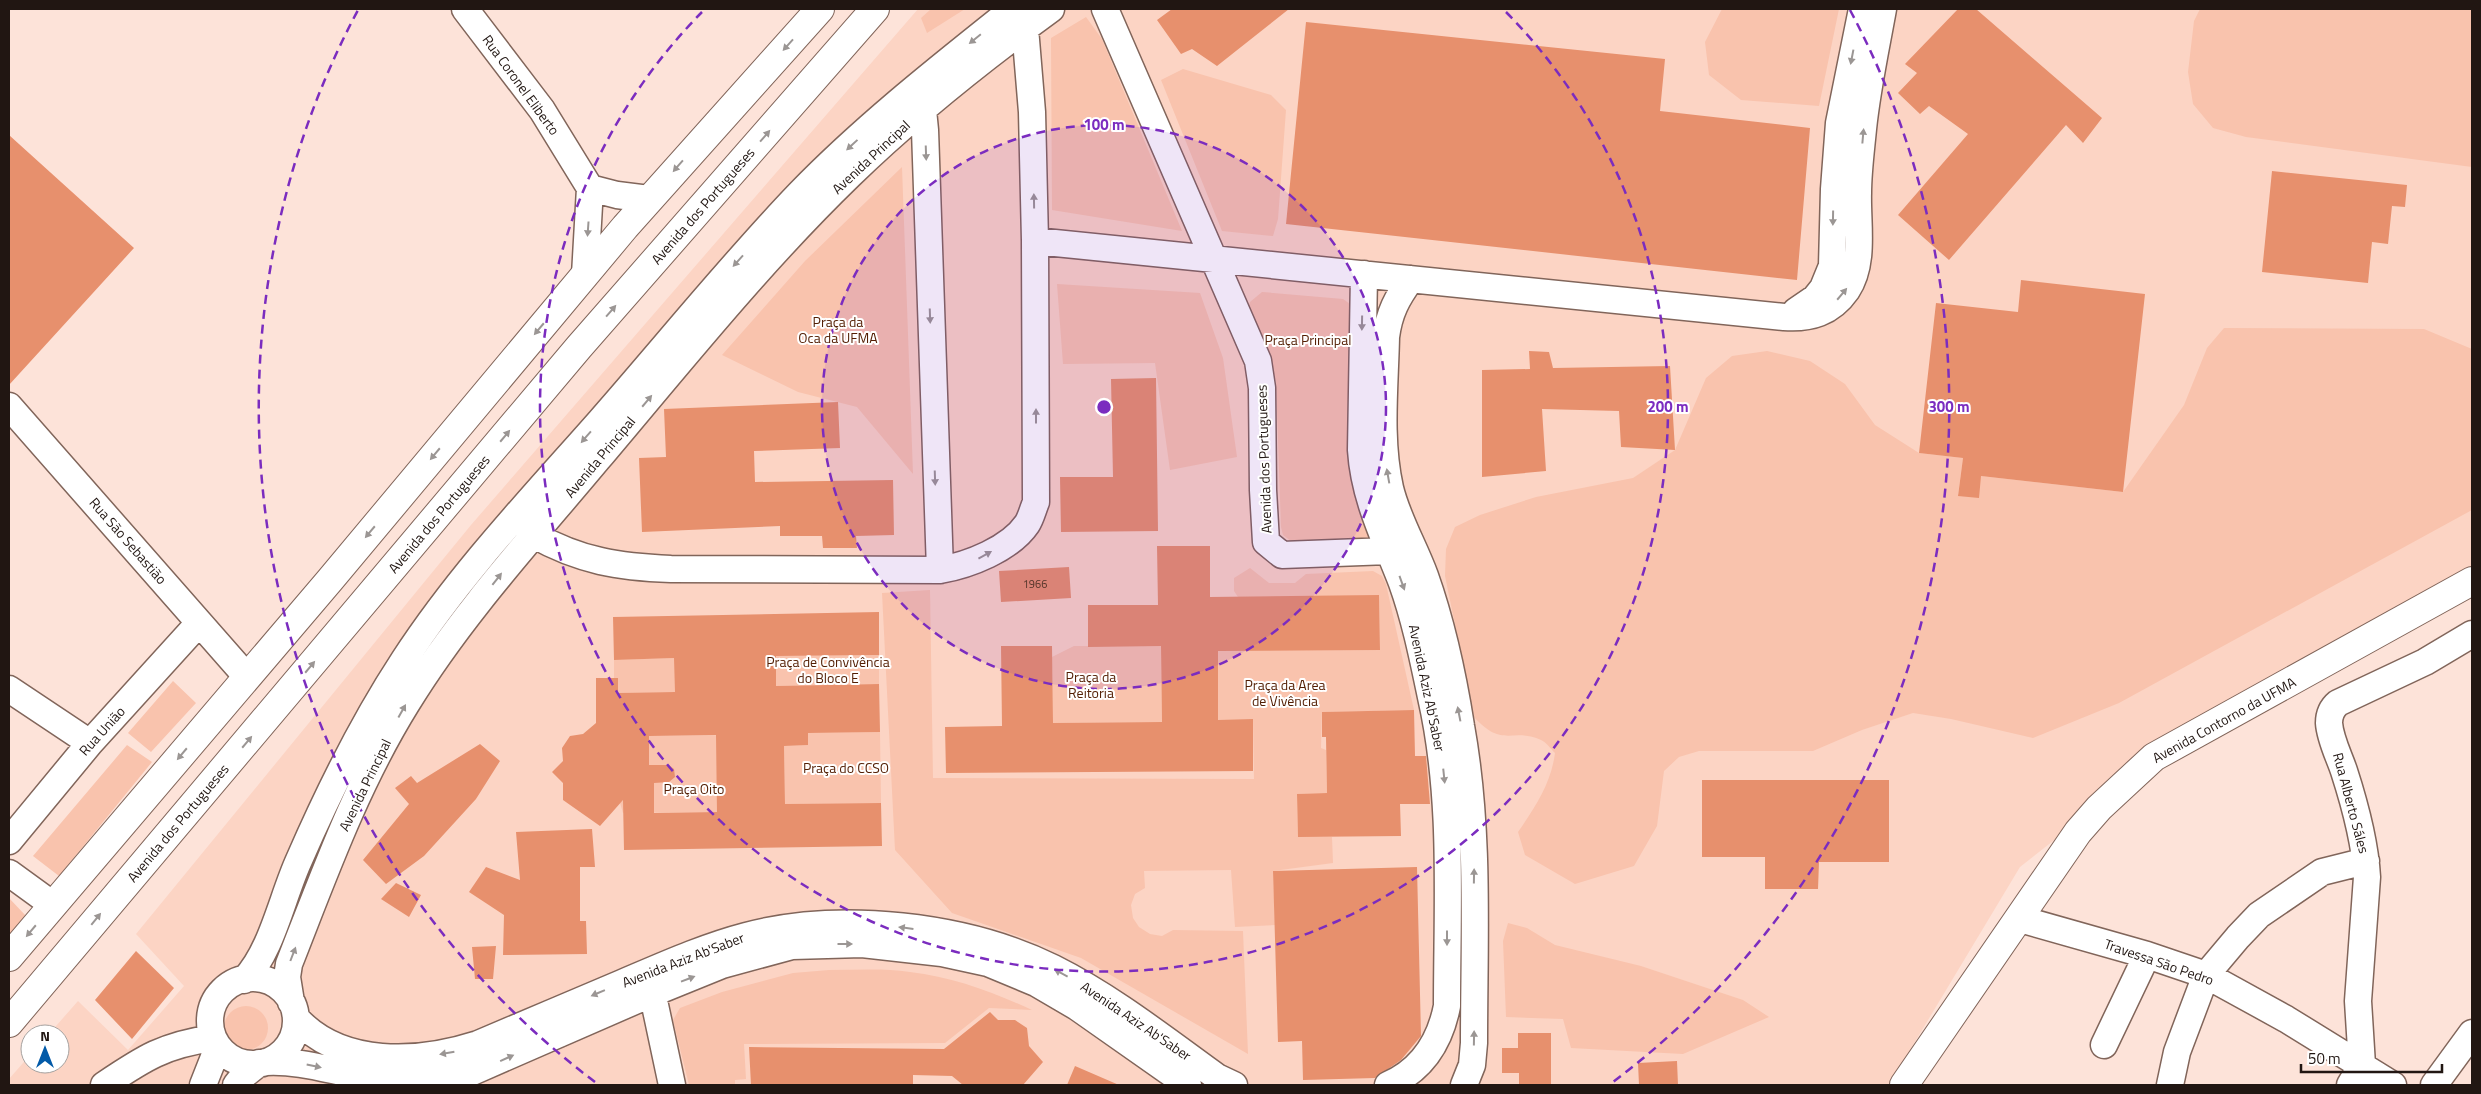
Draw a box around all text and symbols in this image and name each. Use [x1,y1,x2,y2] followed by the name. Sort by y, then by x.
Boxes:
[478,30,565,139] street label: Rua Coronel Eliberto
[969,34,982,45] one-way arrow
[782,39,794,51] one-way arrow
[1848,49,1856,64] one-way arrow
[1083,113,1125,136] text: 100 m
[827,115,915,199] street label: Avenida Principal
[1859,128,1867,144] one-way arrow
[759,131,771,143] one-way arrow
[846,139,858,151] one-way arrow
[646,143,759,269] street label: Avenida dos Portugueses
[922,145,930,161] one-way arrow
[673,159,684,172] one-way arrow
[1030,192,1038,208] one-way arrow
[1829,210,1837,226] one-way arrow
[583,221,591,237] one-way arrow
[732,255,744,267] one-way arrow
[1837,288,1848,301] one-way arrow
[606,304,617,317] one-way arrow
[927,308,935,324] one-way arrow
[798,311,878,348] park label: Praça da Oca da UFMA
[1358,315,1366,331] one-way arrow
[534,323,545,336] one-way arrow
[1265,329,1351,350] park label: Praça Principal
[1250,384,1277,534] street label: Avenida dos Portugueses
[641,395,652,407] one-way arrow
[1647,395,1689,418] text: 200 m
[1928,395,1970,418] text: 300 m
[1095,398,1113,416] centre of rings
[1032,407,1040,423] one-way arrow
[559,411,640,502] street label: Avenida Principal
[499,430,510,443] one-way arrow
[580,430,592,442] one-way arrow
[429,448,441,460] one-way arrow
[383,450,495,577] street label: Avenida dos Portugueses
[1384,468,1392,483] one-way arrow
[932,470,940,486] one-way arrow
[85,493,172,589] street label: Rua São Sebastião
[365,526,376,538] one-way arrow
[978,551,993,559] one-way arrow
[492,573,503,586] one-way arrow
[1023,576,1047,592] house number: 1966
[1399,576,1406,591] one-way arrow
[1404,622,1451,753] street label: Avenida Aziz Ab'Saber
[766,651,890,688] park label: Praça de Convivência do Bloco E
[304,661,315,674] one-way arrow
[1066,666,1116,703] park label: Praça da Reitoria
[2148,671,2300,768] street label: Avenida Contorno da UFMA
[1245,674,1326,711] park label: Praça da Area de Vivência
[74,701,130,760] street label: Rua União
[398,704,407,717] one-way arrow
[1455,707,1463,722] one-way arrow
[333,735,396,834] street label: Avenida Principal
[241,736,253,748] one-way arrow
[176,747,187,760] one-way arrow
[2328,750,2375,856] street label: Rua Alberto Sáles
[803,757,889,778] park label: Praça do CCSO
[122,759,234,886] street label: Avenida dos Portugueses
[1440,768,1448,784] one-way arrow
[664,778,724,799] park label: Praça Oito
[1470,868,1478,884] one-way arrow
[91,912,102,925] one-way arrow
[898,924,914,932] one-way arrow
[26,925,37,937] one-way arrow
[619,926,747,993] street label: Avenida Aziz Ab'Saber
[1443,931,1451,947] one-way arrow
[2102,933,2217,990] street label: Travessa São Pedro
[837,940,853,948] one-way arrow
[289,946,297,961] one-way arrow
[1054,969,1069,977] one-way arrow
[681,975,696,983] one-way arrow
[1077,976,1196,1066] street label: Avenida Aziz Ab'Saber
[591,990,605,998] one-way arrow
[20,1024,70,1074] north arrow
[40,1025,50,1046] text: N
[1470,1030,1478,1046] one-way arrow
[2301,1042,2442,1074] scale bar
[2308,1047,2341,1070] text: 50 m
[439,1049,455,1057] one-way arrow
[500,1053,514,1061] one-way arrow
[306,1062,321,1070] one-way arrow

